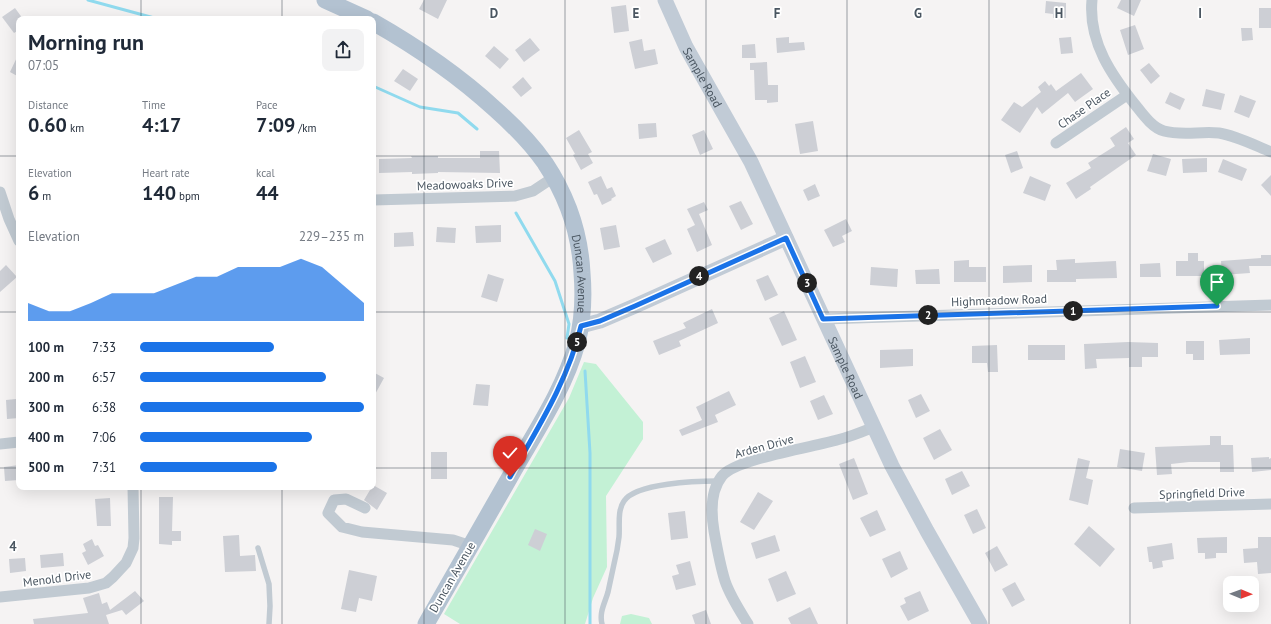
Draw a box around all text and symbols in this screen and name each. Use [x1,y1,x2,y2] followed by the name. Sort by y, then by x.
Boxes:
[490,5,498,22] text: D
[633,5,640,22] text: E
[774,5,781,22] text: F
[914,5,922,22] text: G
[1055,5,1063,22] text: H
[1198,5,1202,22] text: I
[28,28,144,56] text: Morning run
[322,29,364,71] button: share
[680,44,726,110] street label: Sample Road
[28,57,59,74] text: 07:05
[1055,84,1113,132] street label: Chase Place
[28,98,68,112] text: Distance
[142,98,166,112] text: Time
[256,98,278,112] text: Pace
[28,112,67,138] text: 0.60
[142,112,181,138] text: 4:17
[256,112,295,138] text: 7:09
[67,121,84,135] text: km
[295,121,316,135] text: /km
[28,166,72,180] text: Elevation
[142,166,190,180] text: Heart rate
[256,166,275,180] text: kcal
[417,175,513,193] street label: Meadowoaks Drive
[28,180,39,206] text: 6
[142,180,176,206] text: 140
[256,180,279,206] text: 44
[39,189,51,203] text: m
[176,189,200,203] text: bpm
[28,228,80,245] text: Elevation
[299,228,364,245] text: 229–235 m
[569,233,590,314] street label: Duncan Avenue
[1200,265,1234,306] pin
[689,266,709,286] pin: 4
[696,269,702,283] text: 4
[1206,271,1228,293] icon: arrive
[797,273,817,293] pin: 3
[804,276,810,290] text: 3
[951,291,1047,309] street label: Highmeadow Road
[1063,301,1083,321] pin: 1
[1070,304,1076,318] text: 1
[918,305,938,325] pin: 2
[925,308,931,322] text: 2
[567,332,587,352] pin: 5
[825,334,867,401] street label: Sample Road
[574,335,580,349] text: 5
[28,339,64,356] text: 100 m
[92,339,116,356] text: 7:33
[28,369,64,386] text: 200 m
[92,369,116,386] text: 6:57
[28,399,64,416] text: 300 m
[92,399,116,416] text: 6:38
[28,429,64,446] text: 400 m
[92,429,116,446] text: 7:06
[733,431,795,461] street label: Arden Drive
[493,436,527,477] pin
[499,442,521,464] icon: check
[28,459,64,476] text: 500 m
[92,459,116,476] text: 7:31
[1159,484,1245,502] street label: Springfield Drive
[9,538,17,555] text: 4
[426,539,478,615] street label: Duncan Avenue
[22,566,92,590] street label: Menold Drive
[1223,576,1259,612] north arrow
[1223,576,1259,612] map controls

